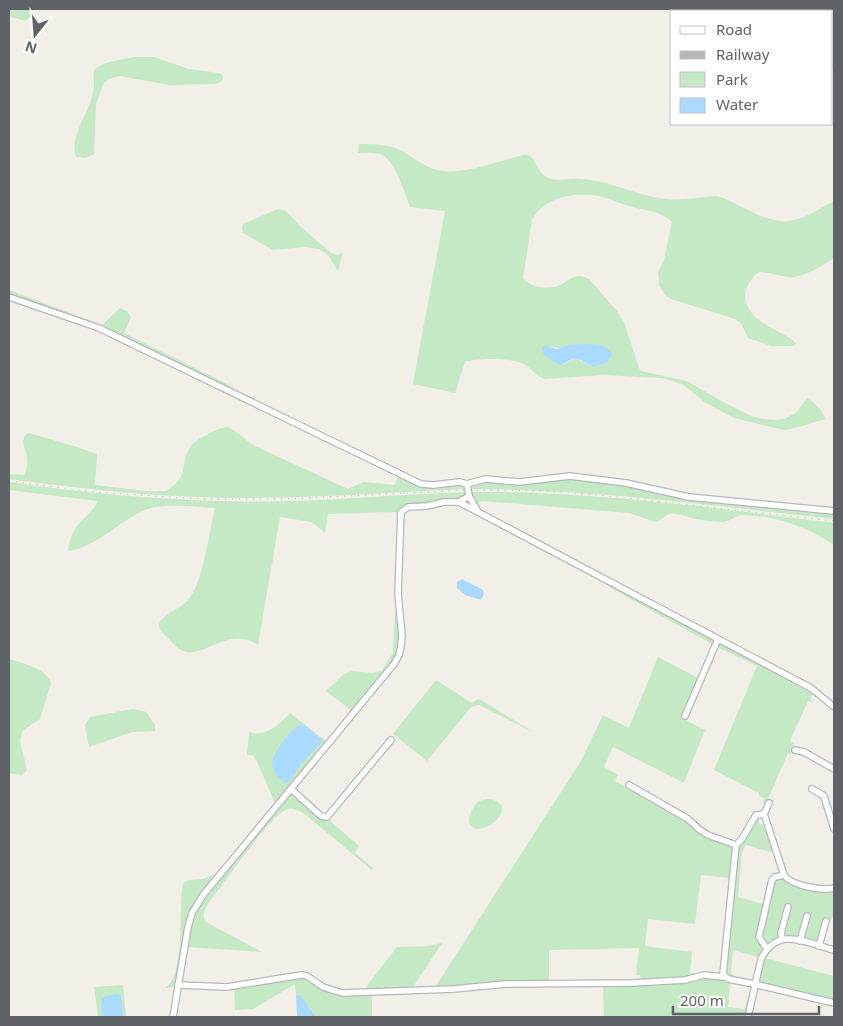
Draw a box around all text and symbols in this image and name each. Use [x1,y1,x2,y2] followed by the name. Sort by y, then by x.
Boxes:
[10,10,60,60] north arrow
[670,10,833,125] legend
[716,19,752,39] text: Road
[23,37,39,59] text: N
[716,44,770,64] text: Railway
[716,69,748,89] text: Park
[716,94,758,114] text: Water
[673,984,819,1016] scale bar
[680,990,724,1010] text: 200 m

